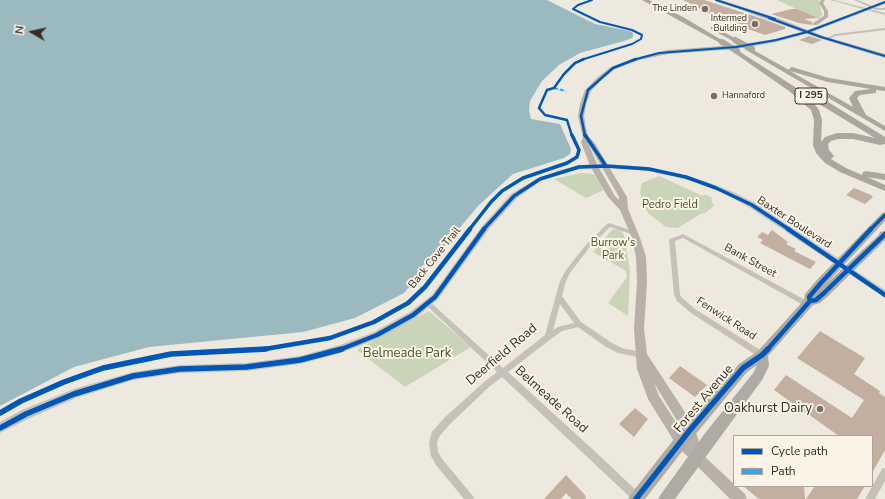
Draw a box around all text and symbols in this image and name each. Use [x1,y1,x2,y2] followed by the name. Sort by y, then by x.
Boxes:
[652,4,697,14] place label: The Linden
[700,4,710,14] marker: The Linden
[12,12,52,52] north arrow
[711,14,747,35] place label: Intermed Building
[750,19,760,29] marker: Intermed Building
[12,25,28,35] text: N
[795,88,827,104] road number: I 295
[709,91,719,101] marker: Hannaford
[722,91,765,101] place label: Hannaford
[754,194,834,252] street label: Baxter Boulevard
[642,198,698,212] park label: Pedro Field
[406,225,464,291] street label: Back Cove Trail
[591,236,635,262] park label: Burrow's Park
[722,241,778,281] street label: Bank Street
[694,295,758,343] street label: Fenwick Road
[463,321,541,389] street label: Deerfield Road
[363,346,451,362] park label: Belmeade Park
[671,362,737,436] street label: Forest Avenue
[511,363,591,437] street label: Belmeade Road
[724,401,812,417] place label: Oakhurst Dairy
[815,404,825,414] marker: Oakhurst Dairy
[733,435,873,487] legend
[771,443,828,459] text: Cycle path
[771,463,796,479] text: Path

